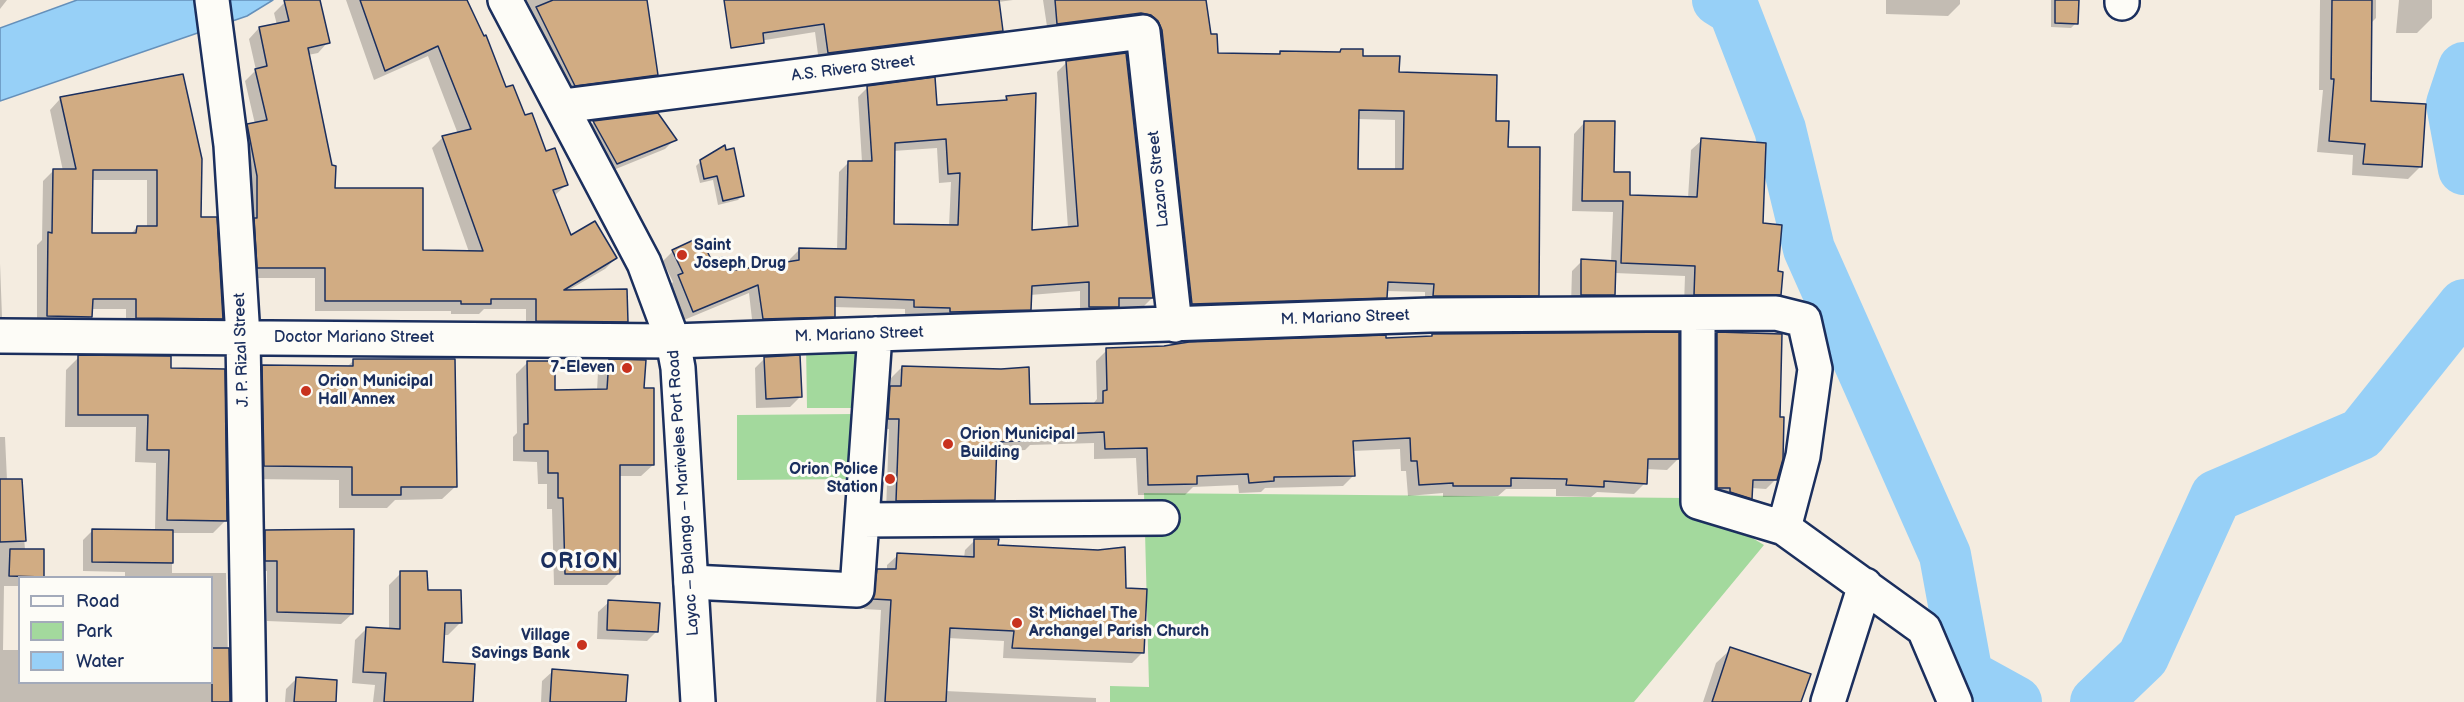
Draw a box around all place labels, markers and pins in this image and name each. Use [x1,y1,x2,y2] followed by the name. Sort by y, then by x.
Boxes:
[694,236,786,274] place label: Saint Joseph Drug
[675,248,689,262] marker: Saint Joseph Drug
[551,358,615,378] place label: 7-Eleven
[620,361,634,375] marker: 7-Eleven
[318,372,433,410] place label: Orion Municipal Hall Annex
[299,384,313,398] marker: Orion Municipal Hall Annex
[960,425,1075,463] place label: Orion Municipal Building
[941,437,955,451] marker: Orion Municipal Building
[789,460,878,498] place label: Orion Police Station
[883,472,897,486] marker: Orion Police Station
[1029,604,1209,642] place label: St Michael The Archangel Parish Church
[1010,616,1024,630] marker: St Michael The Archangel Parish Church
[472,626,570,664] place label: Village Savings Bank
[575,638,589,652] marker: Village Savings Bank

